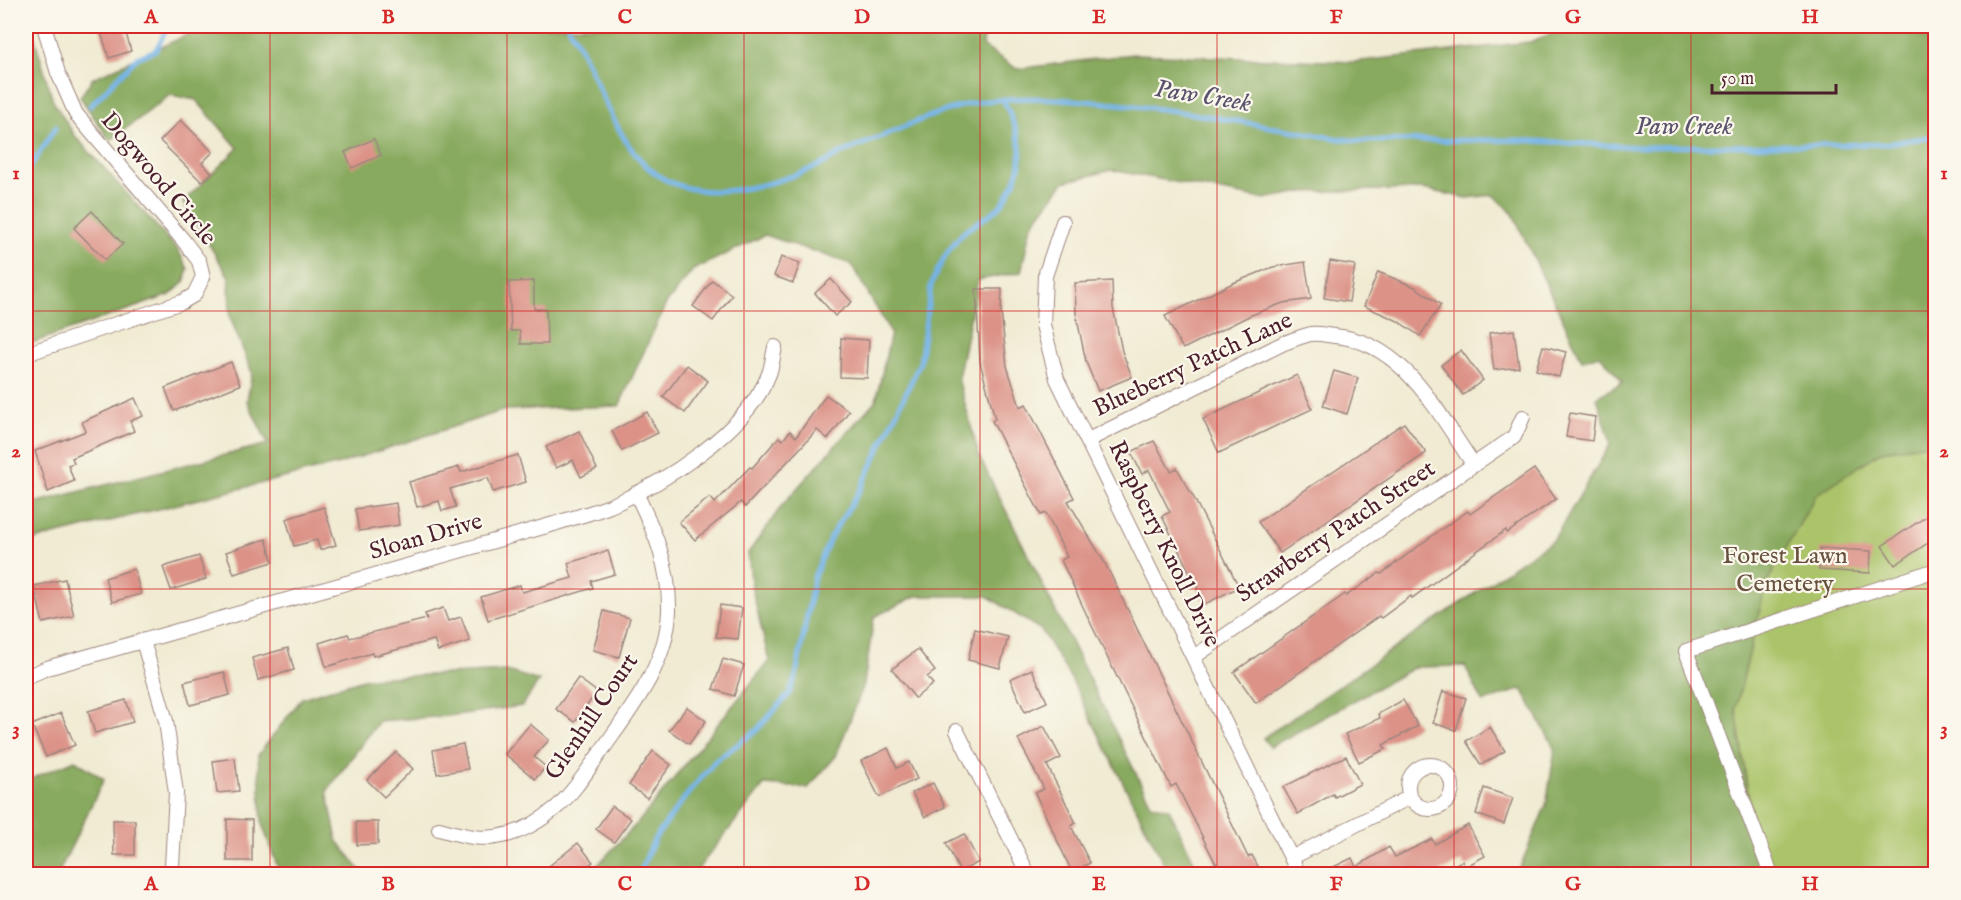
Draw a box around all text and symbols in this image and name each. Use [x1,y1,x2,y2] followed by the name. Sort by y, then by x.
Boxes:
[143,5,159,30] text: A
[381,5,395,30] text: B
[618,5,632,30] text: C
[854,5,870,30] text: D
[1092,5,1106,30] text: E
[1330,5,1343,30] text: F
[1565,5,1582,30] text: G
[1801,5,1819,30] text: H
[1712,57,1836,95] scale bar
[1721,68,1754,91] text: 50 m
[1152,72,1254,120] water label: Paw Creek
[93,106,223,252] street label: Dogwood Circle
[1635,110,1733,143] water label: Paw Creek
[12,161,20,186] text: 1
[1940,161,1948,186] text: 1
[1088,305,1298,425] street label: Blueberry Patch Lane
[1101,436,1227,652] street label: Raspberry Knoll Drive
[11,439,21,464] text: 2
[1939,439,1949,464] text: 2
[1230,454,1442,610] street label: Strawberry Patch Street
[366,506,486,568] street label: Sloan Drive
[1722,541,1848,600] park label: Forest Lawn Cemetery
[538,648,646,786] street label: Glenhill Court
[12,717,20,742] text: 3
[1940,717,1948,742] text: 3
[143,872,159,897] text: A
[381,872,395,897] text: B
[618,872,632,897] text: C
[854,872,870,897] text: D
[1092,872,1106,897] text: E
[1330,872,1343,897] text: F
[1565,872,1582,897] text: G
[1801,872,1819,897] text: H

